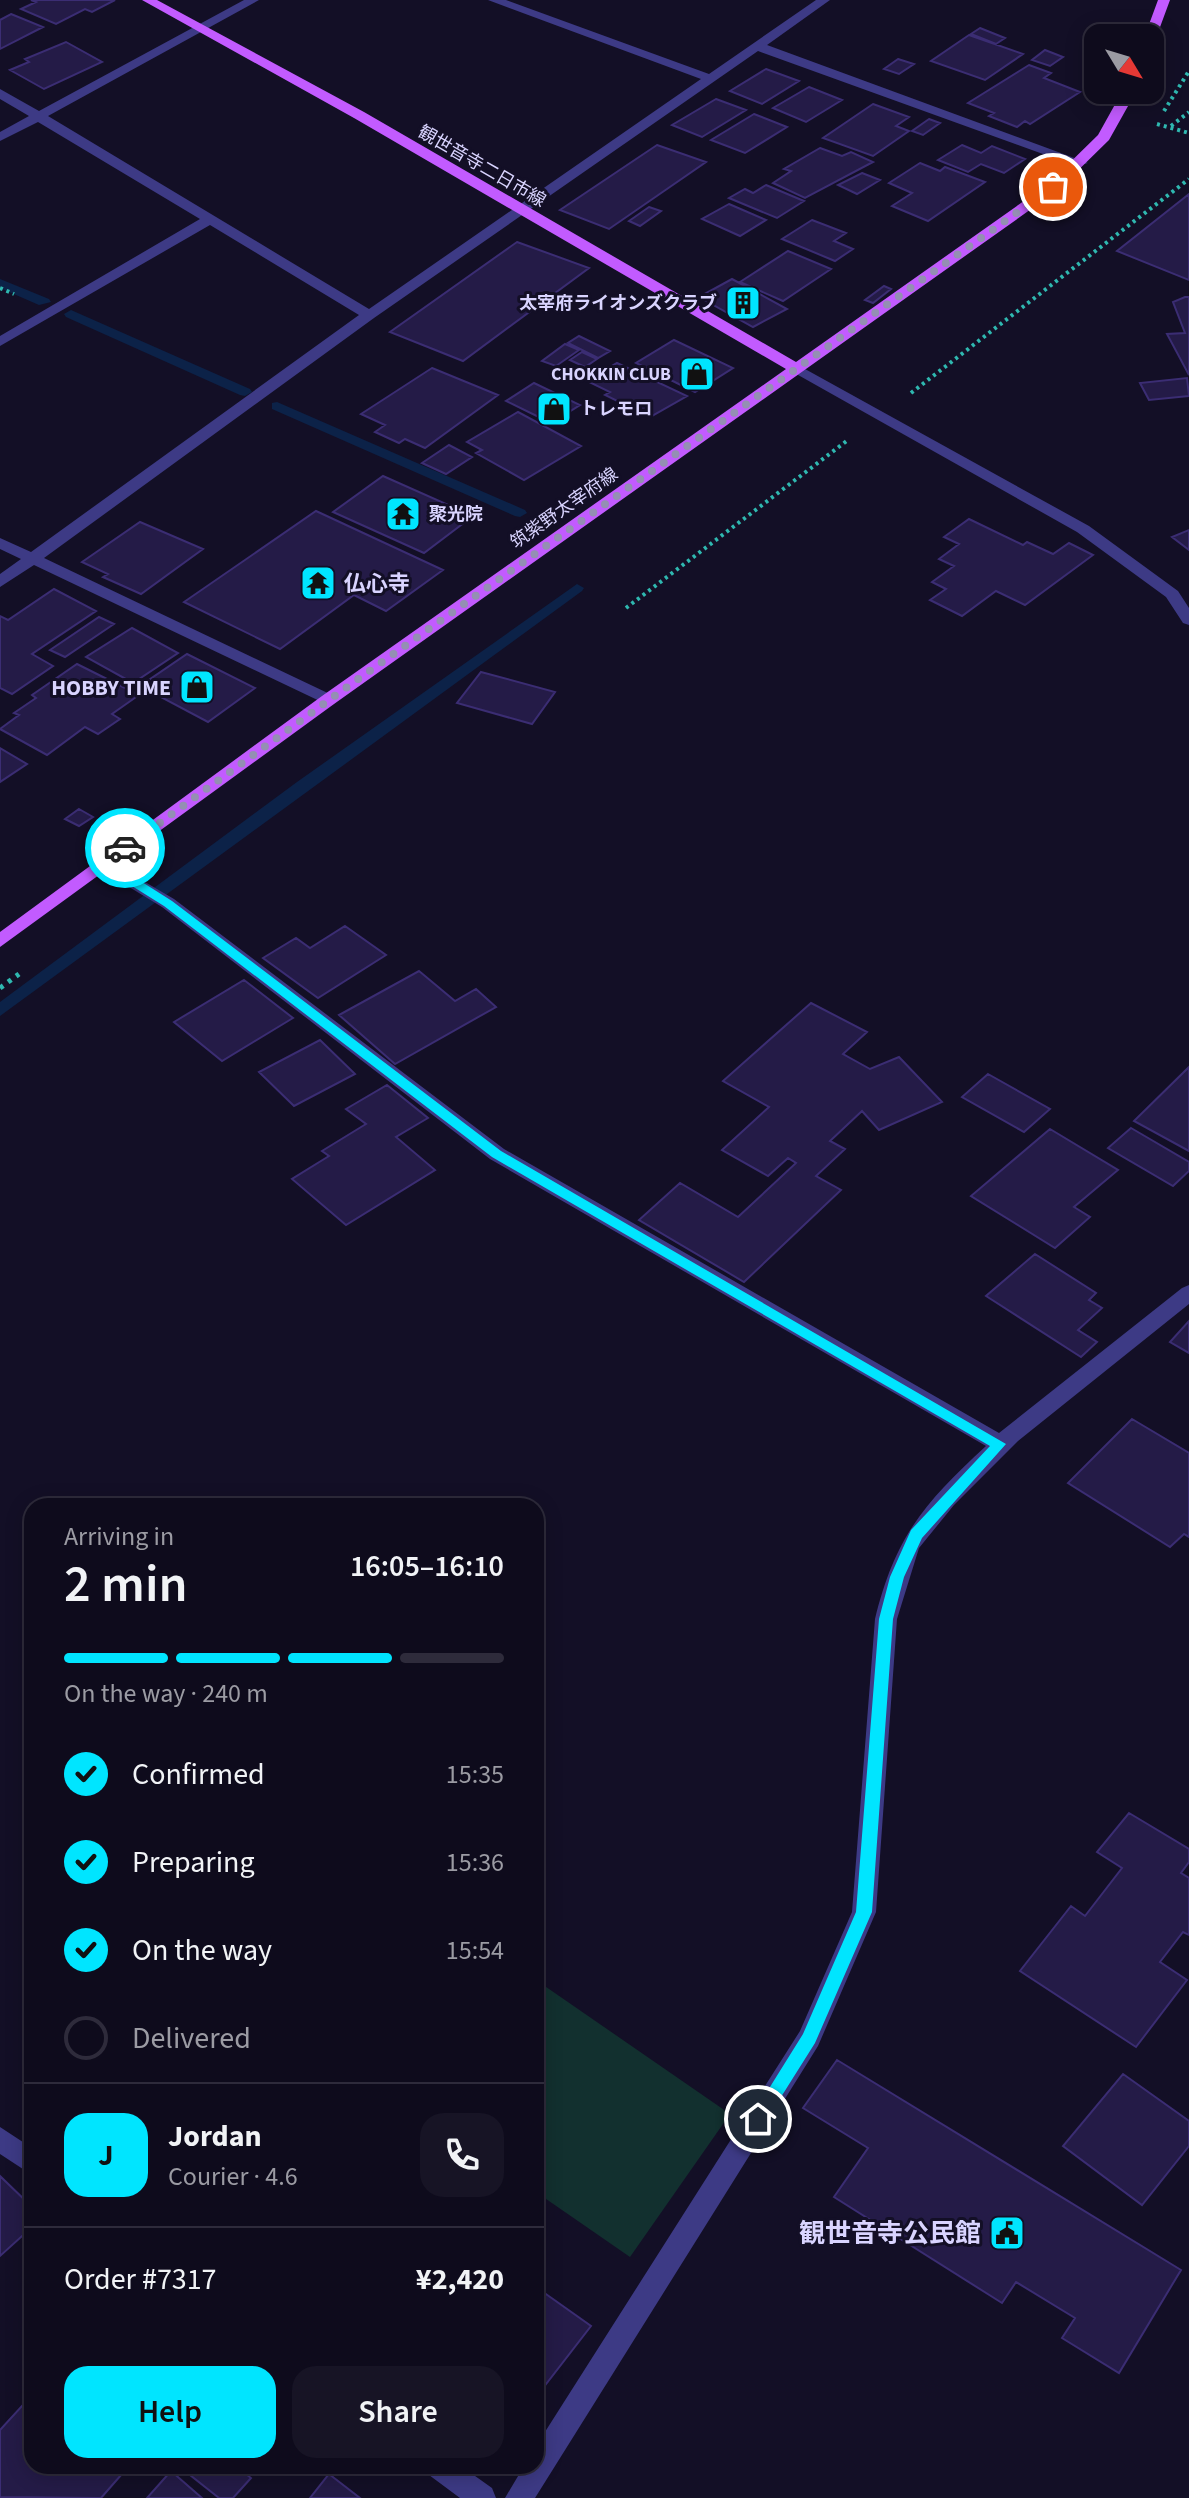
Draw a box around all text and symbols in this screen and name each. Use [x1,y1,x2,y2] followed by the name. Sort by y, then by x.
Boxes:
[1084,24,1164,104] north arrow
[1084,24,1164,104] map controls
[413,120,550,213] street label: 観世音寺二日市線
[1019,153,1087,221] pin
[1031,165,1075,209] icon: bag
[724,284,762,322] building icon: 太宰府ライオンズクラブ
[519,291,717,316] place label: 太宰府ライオンズクラブ
[678,355,716,393] shop icon: CHOKKIN CLUB
[551,362,671,387] place label: CHOKKIN CLUB
[535,390,573,428] shop icon: トレモロ
[580,397,652,422] place label: トレモロ
[506,462,623,555] street label: 筑紫野太宰府線
[384,495,422,533] temple icon: 聚光院
[429,502,483,527] place label: 聚光院
[299,564,337,602] temple icon: 仏心寺
[344,568,410,600] place label: 仏心寺
[178,668,216,706] shop icon: HOBBY TIME
[51,672,171,704] place label: HOBBY TIME
[85,808,165,888] courier
[103,826,147,870] icon: car
[64,1518,174,1555] text: Arriving in
[350,1545,504,1588] text: 16:05–16:10
[64,1548,188,1622] text: 2 min
[64,1675,268,1712] text: On the way · 240 m
[64,1752,108,1796] icon: check
[132,1753,265,1796] text: Confirmed
[446,1756,504,1793] text: 15:35
[64,1840,108,1884] icon: check
[132,1841,255,1884] text: Preparing
[446,1844,504,1881] text: 15:36
[64,1928,108,1972] icon: check
[132,1929,272,1972] text: On the way
[446,1932,504,1969] text: 15:54
[132,2017,251,2060] text: Delivered
[724,2085,792,2153] pin
[736,2097,780,2141] icon: home
[420,2113,504,2197] button: phone
[168,2115,262,2158] text: Jordan
[98,2134,114,2177] text: J
[168,2158,298,2195] text: Courier · 4.6
[988,2214,1026,2252] public building icon: 観世音寺公民館
[799,2215,981,2252] place label: 観世音寺公民館
[64,2258,217,2301] text: Order #7317
[416,2258,504,2301] text: ¥2,420
[64,2366,276,2458] button: Help
[292,2366,504,2458] button: Share

